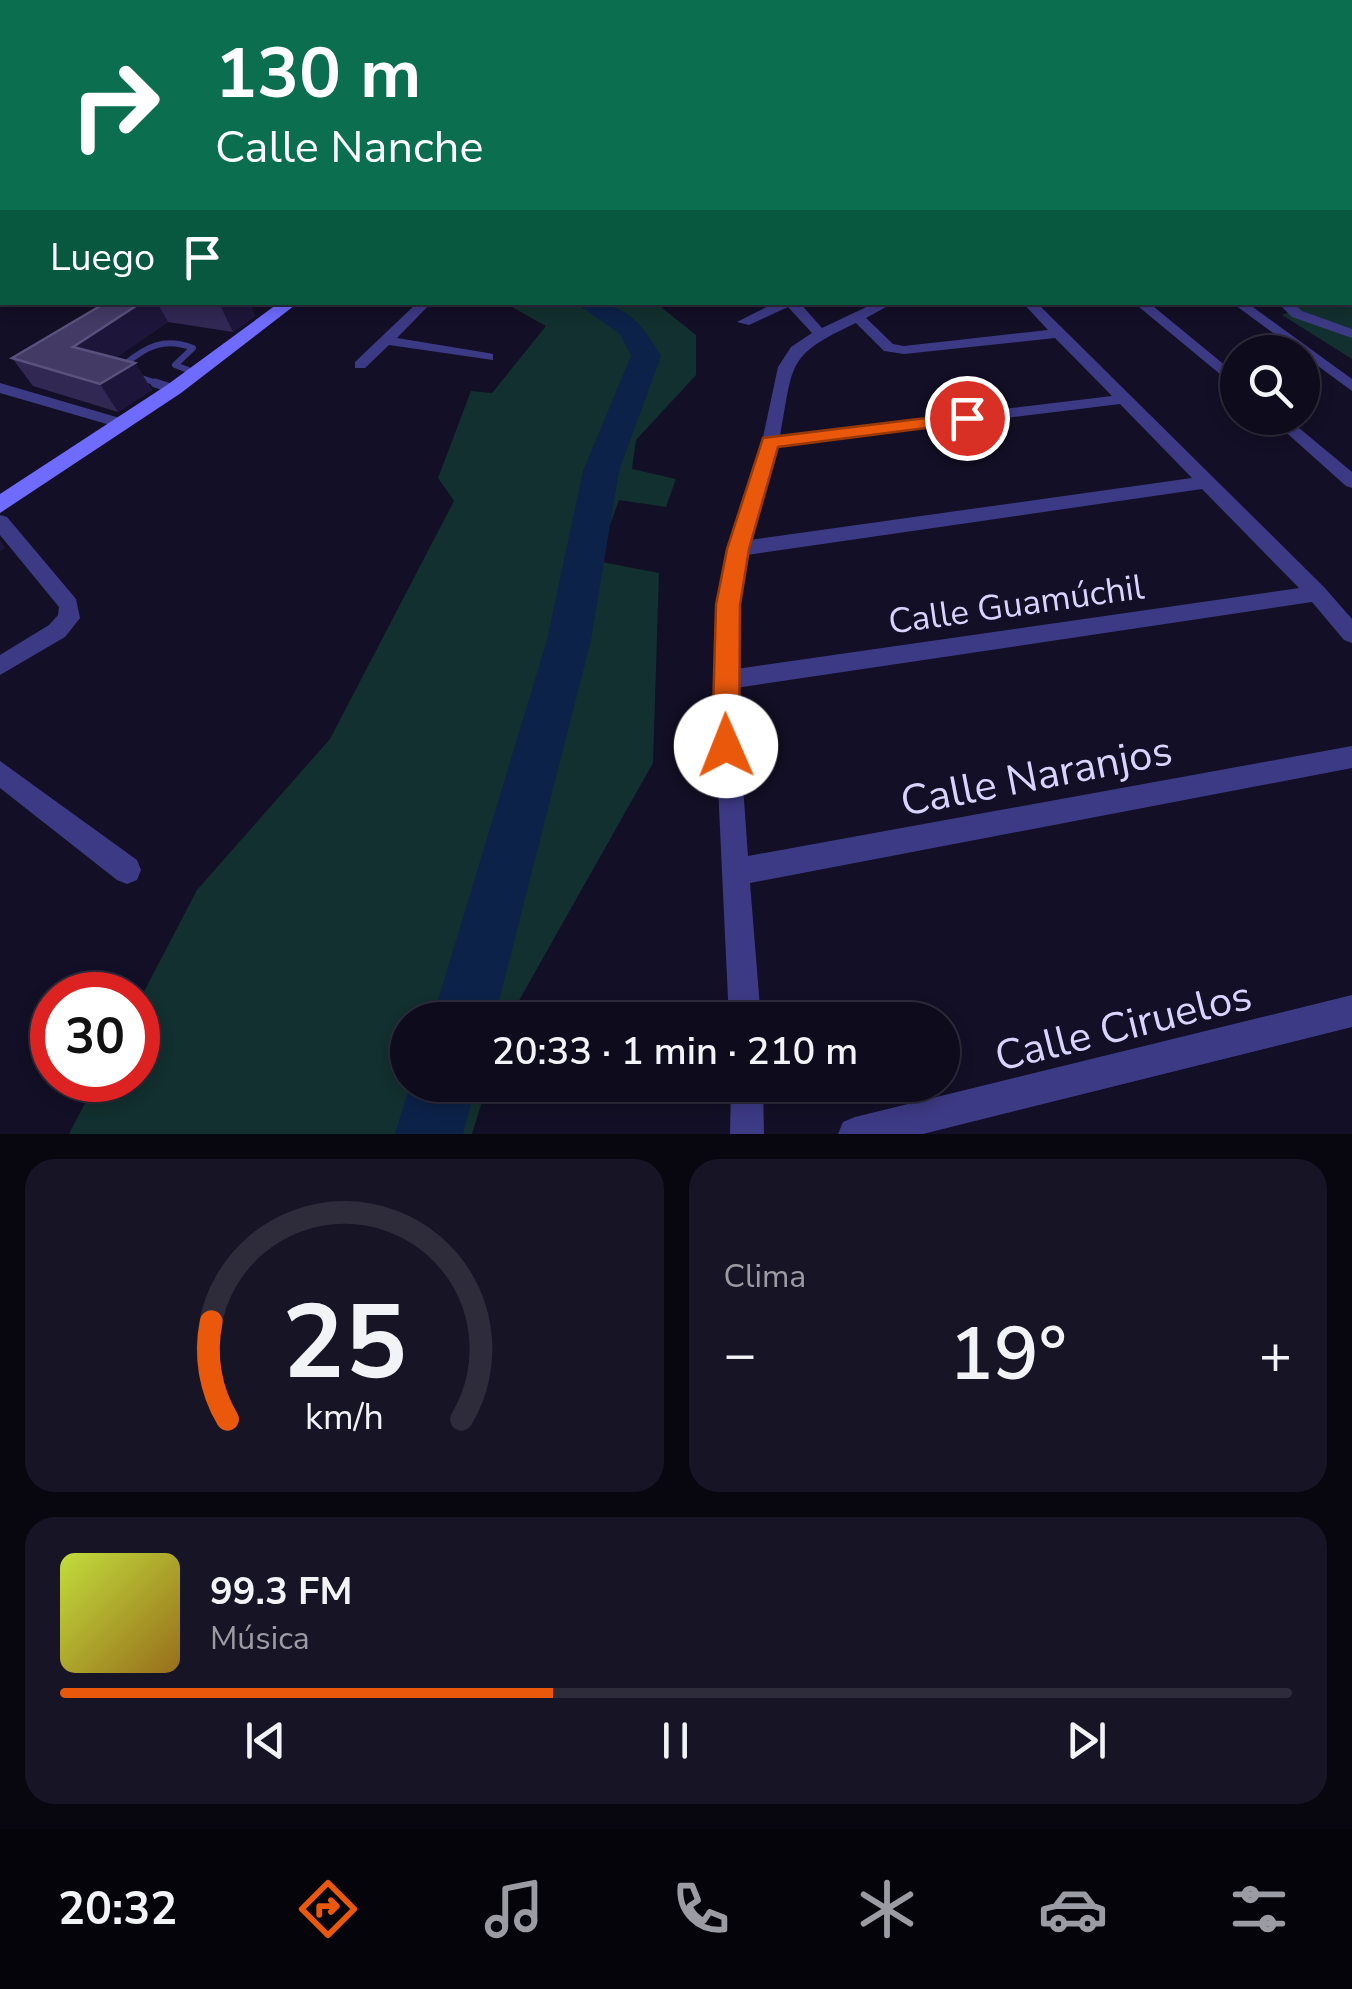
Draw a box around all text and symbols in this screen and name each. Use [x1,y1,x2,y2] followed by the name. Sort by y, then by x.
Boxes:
[215,26,421,122] text: 130 m
[50,40,180,170] icon: right
[215,117,483,178] text: Calle Nanche
[175,230,230,285] icon: arrive
[50,232,155,283] text: Luego
[1220,335,1320,435] map controls
[1220,335,1320,435] button: search
[925,376,1010,461] pin
[940,391,995,446] icon: arrive
[885,563,1147,646] street label: Calle Guamúchil
[674,694,778,798] position arrow
[896,722,1177,831] street label: Calle Naranjos
[989,967,1258,1086] street label: Calle Ciruelos
[30,972,160,1102] speed limit sign: 30
[492,1026,858,1077] text: 20:33 · 1 min · 210 m
[724,1255,806,1298] text: Clima
[282,1272,407,1414] text: 25
[949,1303,1067,1405] text: 19°
[724,1317,757,1392] text: −
[1259,1317,1292,1392] text: +
[305,1393,384,1442] text: km/h
[210,1566,352,1617] text: 99.3 FM
[210,1617,310,1660] text: Música
[238,1713,293,1768] icon: previous
[648,1713,703,1768] icon: pause
[1059,1713,1114,1768] icon: next
[293,1874,363,1944] icon: directions
[479,1874,549,1944] icon: music
[666,1874,736,1944] icon: phone
[852,1874,922,1944] icon: climate
[1038,1874,1108,1944] icon: car
[1224,1874,1294,1944] icon: filters
[58,1879,177,1940] text: 20:32

